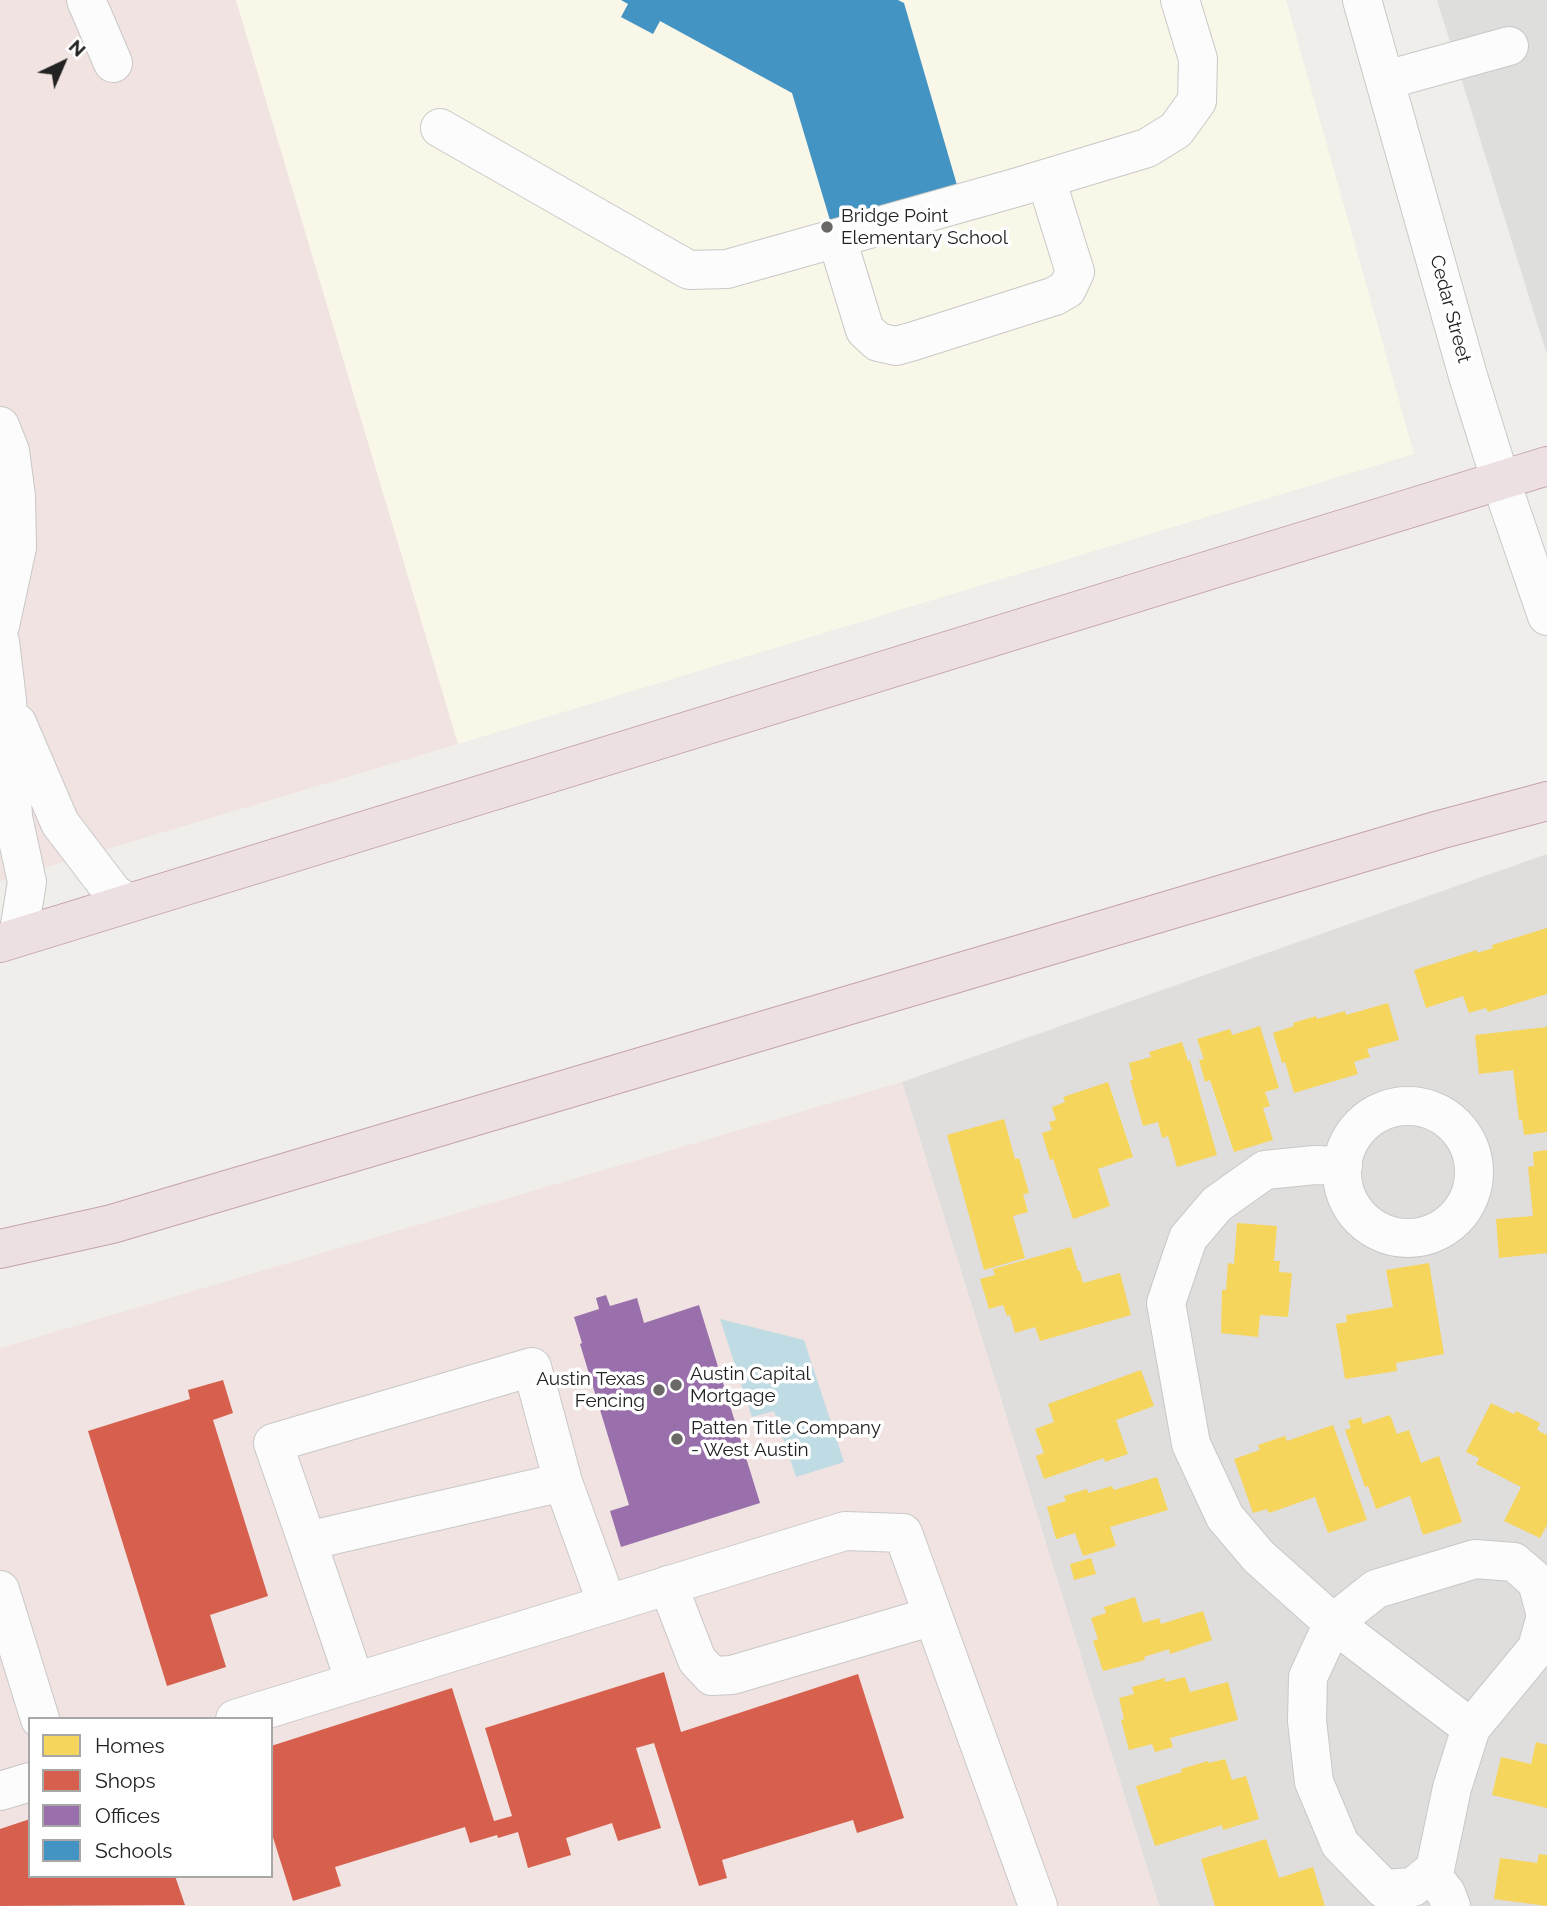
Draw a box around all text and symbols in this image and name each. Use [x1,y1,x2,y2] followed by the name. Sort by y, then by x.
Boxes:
[28,28,98,98] north arrow
[65,35,90,61] text: N
[841,205,1008,249] place label: Bridge Point Elementary School
[819,219,835,235] marker: Bridge Point Elementary School
[1425,253,1475,365] street label: Cedar Street
[690,1363,811,1407] place label: Austin Capital Mortgage
[536,1368,645,1412] place label: Austin Texas Fencing
[668,1377,684,1393] marker: Austin Capital Mortgage
[651,1382,667,1398] marker: Austin Texas Fencing
[691,1417,881,1461] place label: Patten Title Company - West Austin
[669,1431,685,1447] marker: Patten Title Company - West Austin
[28,1717,273,1878] legend
[95,1733,165,1758] text: Homes
[95,1768,156,1793] text: Shops
[95,1803,160,1828] text: Offices
[95,1838,172,1863] text: Schools

